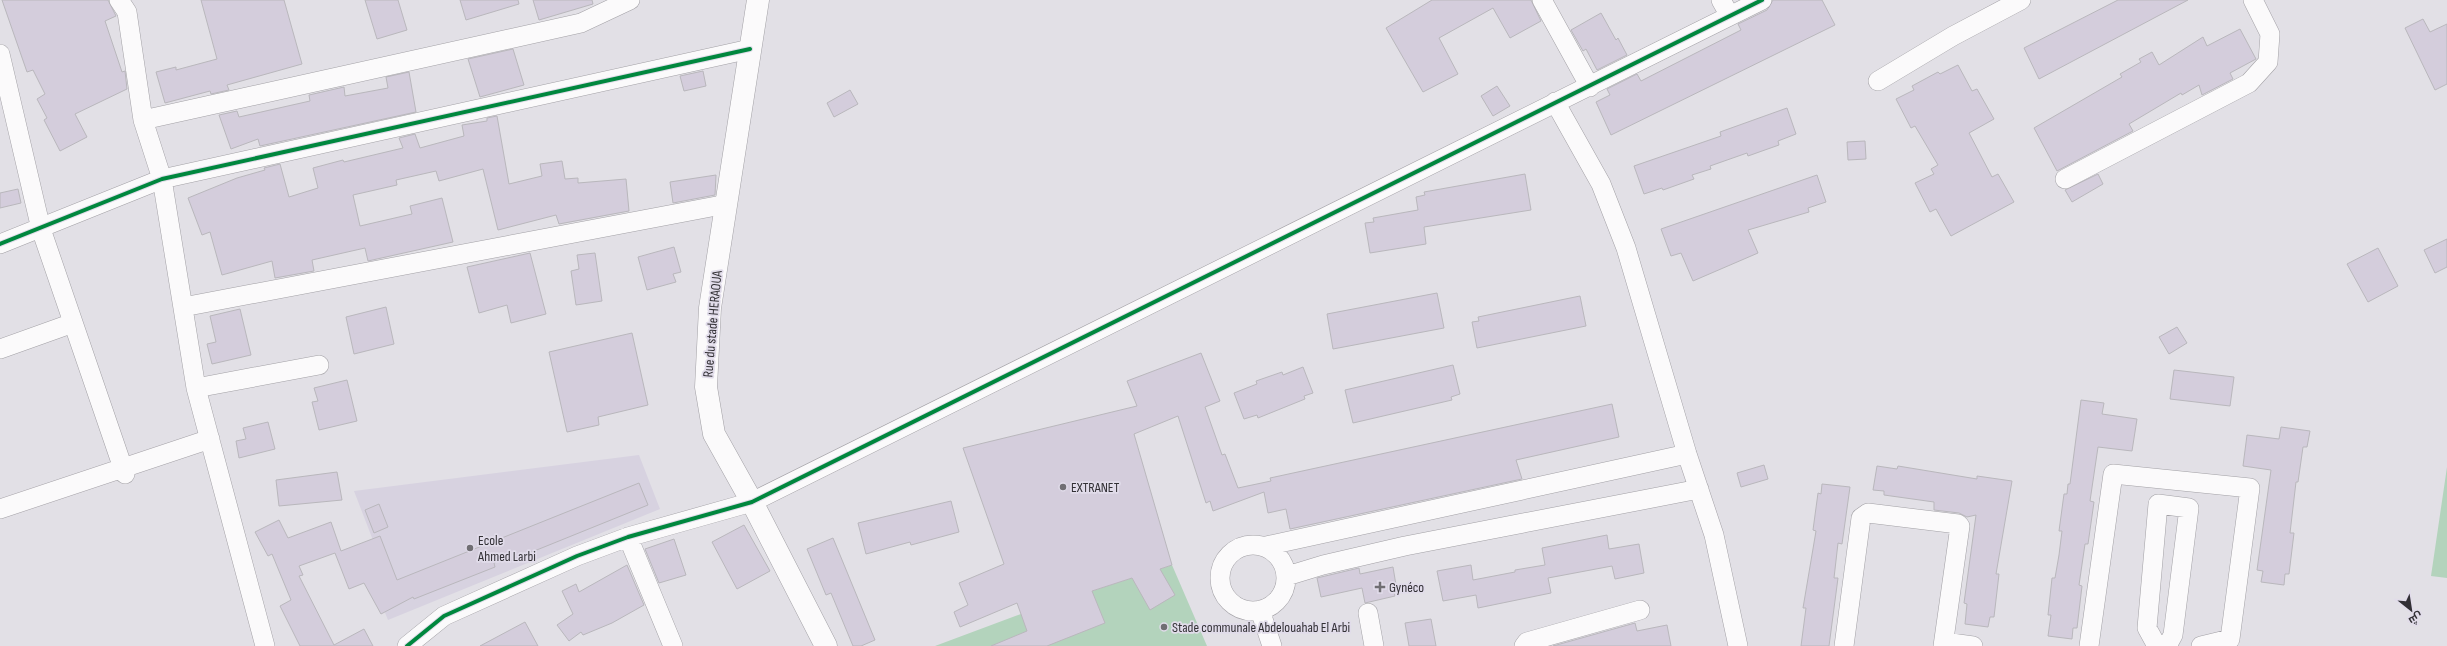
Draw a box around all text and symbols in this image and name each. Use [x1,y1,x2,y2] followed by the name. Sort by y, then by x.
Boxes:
[699,269,726,378] street label: Rue du stade HERAOUA
[1071,479,1120,496] place label: EXTRANET
[1058,482,1068,492] marker: EXTRANET
[477,532,536,565] place label: Ecole Ahmed Larbi
[465,543,475,553] marker: Ecole Ahmed Larbi
[1389,579,1424,596] place label: Gynéco
[1374,581,1386,593] marker: Gynéco
[2391,590,2431,630] north arrow
[2406,609,2425,627] text: ش
[1172,619,1350,636] place label: Stade communale Abdelouahab El Arbi
[1159,622,1169,632] marker: Stade communale Abdelouahab El Arbi

